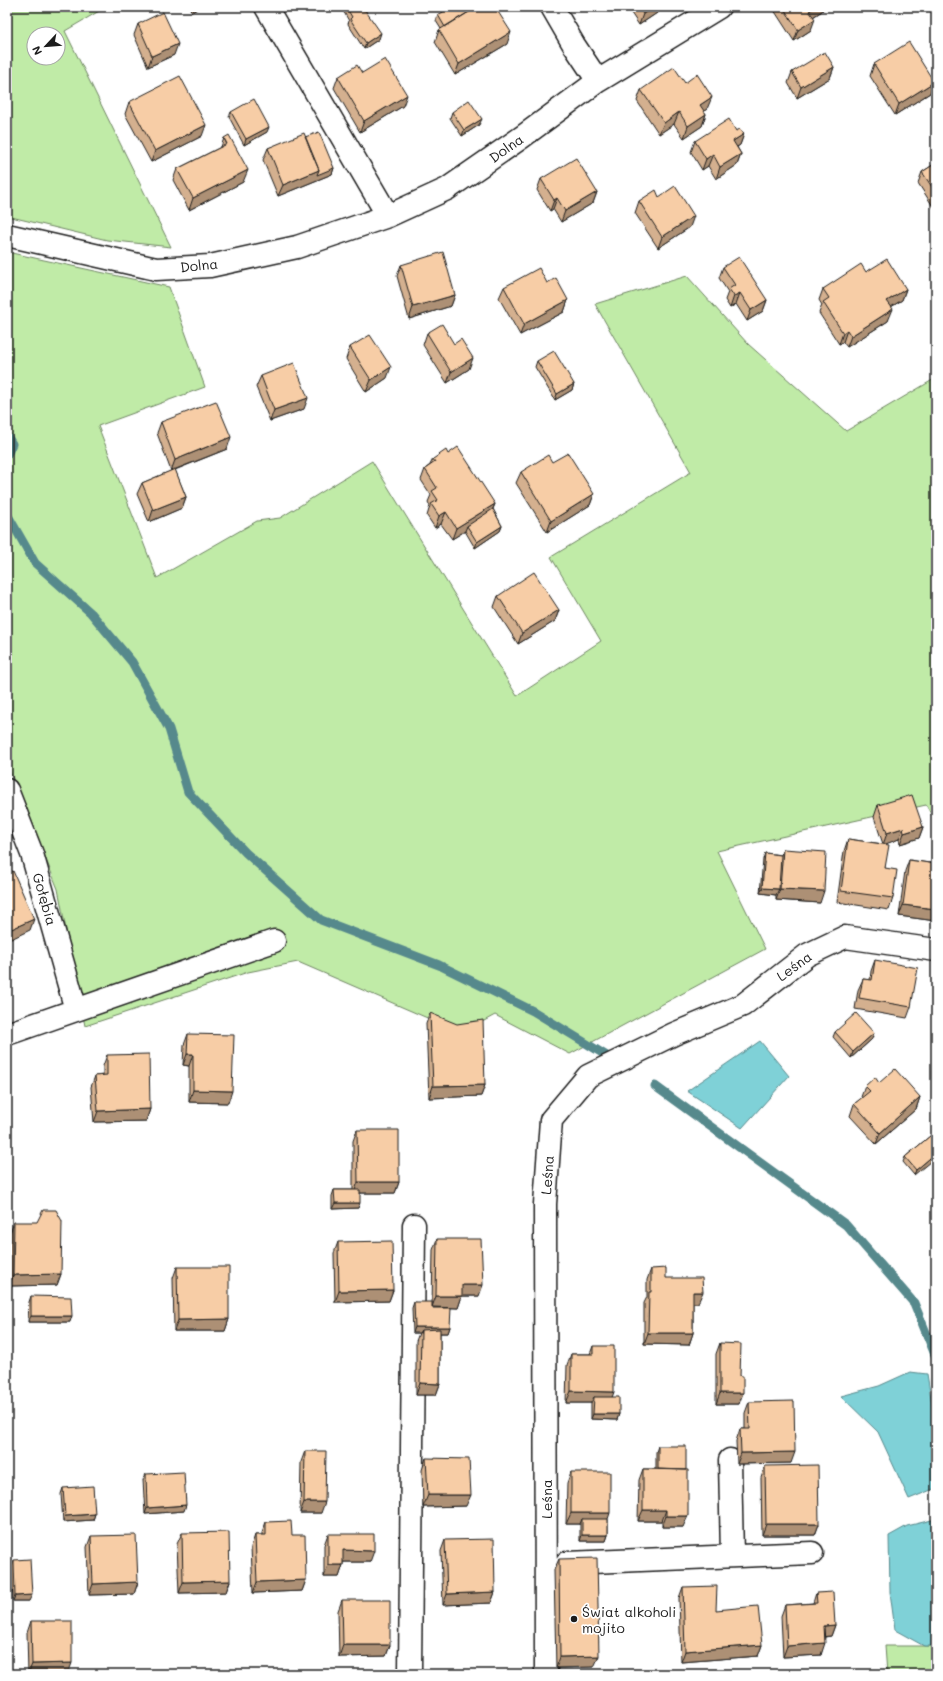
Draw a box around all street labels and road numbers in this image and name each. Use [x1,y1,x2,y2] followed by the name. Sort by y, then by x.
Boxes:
[485,129,527,167] street label: Dolna
[179,254,219,276] street label: Dolna
[28,871,62,927] street label: Gołębia
[773,947,815,985] street label: Leśna
[536,1155,558,1195] street label: Leśna
[537,1479,556,1519] street label: Leśna

